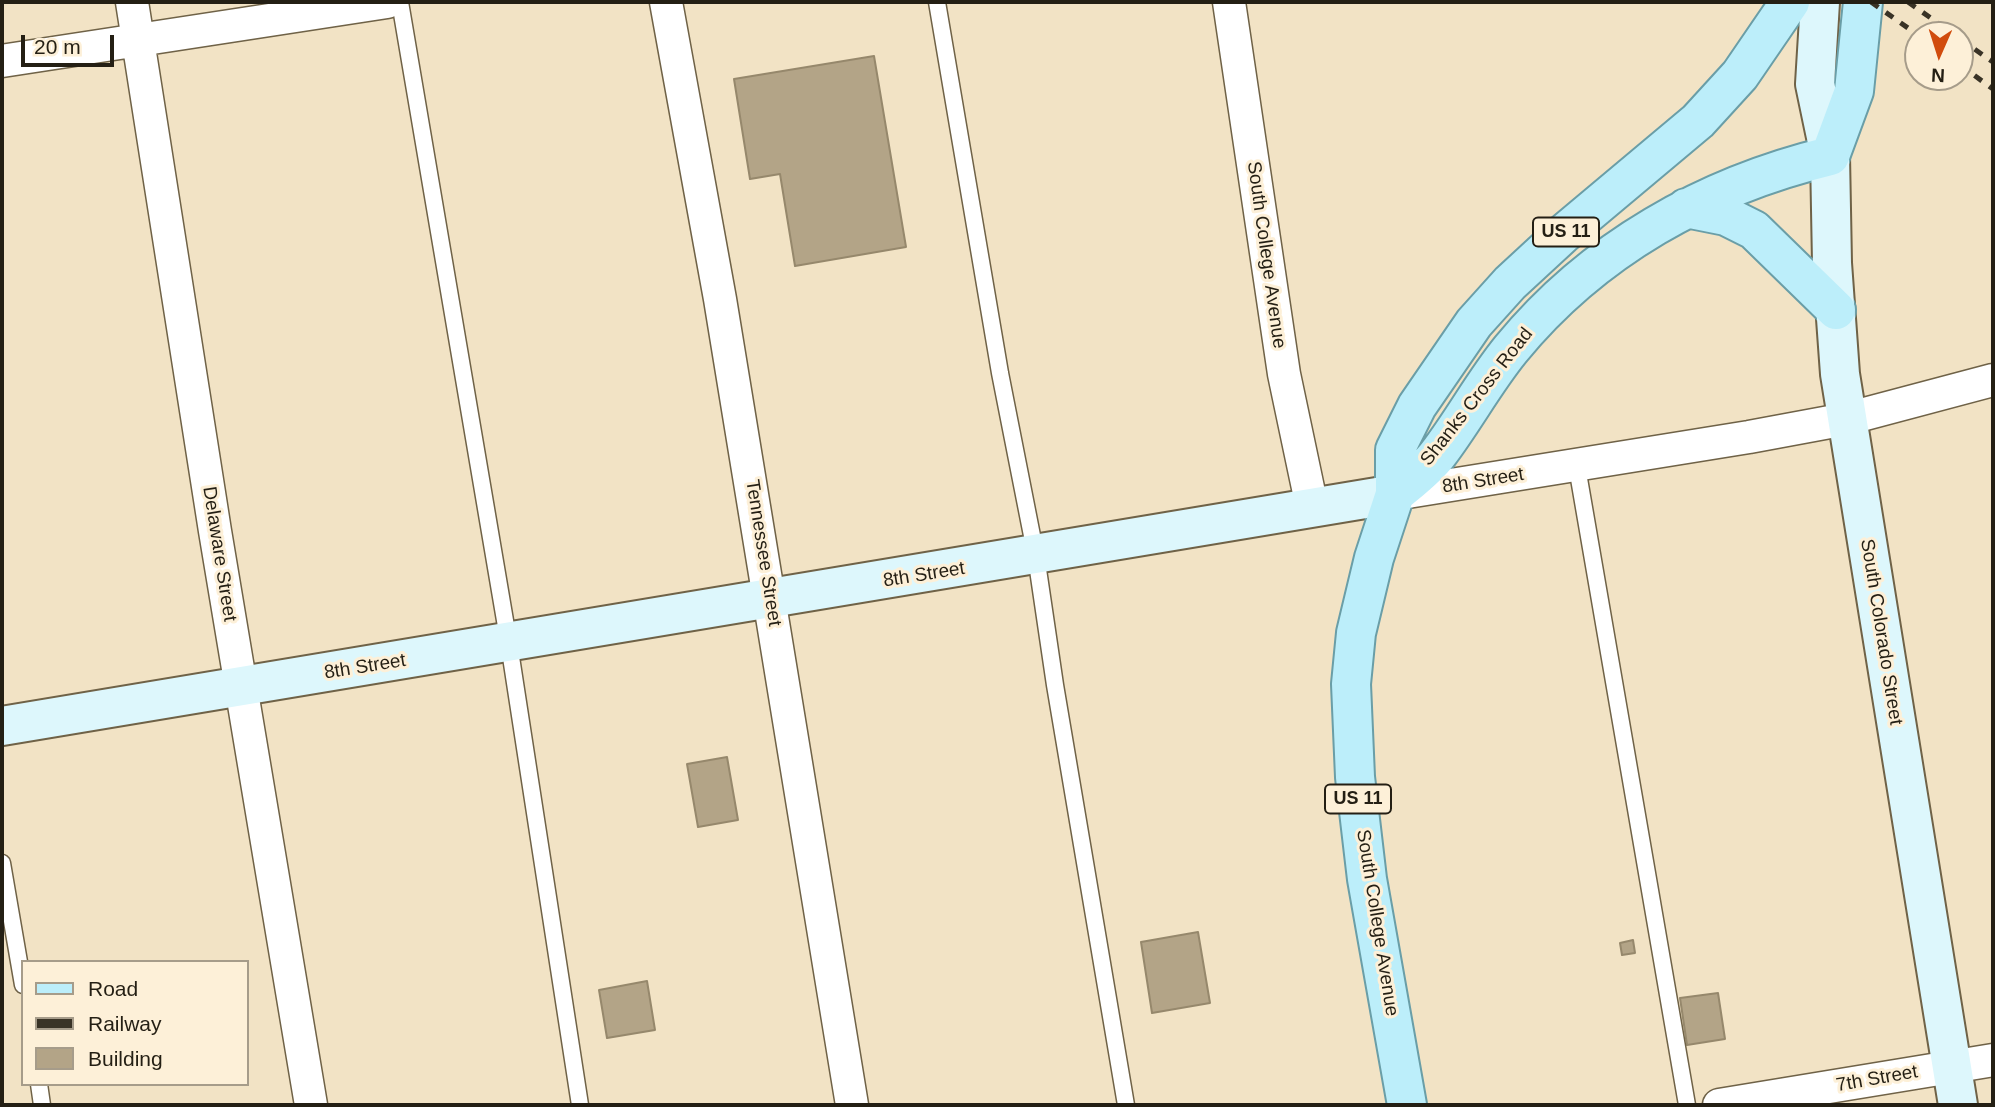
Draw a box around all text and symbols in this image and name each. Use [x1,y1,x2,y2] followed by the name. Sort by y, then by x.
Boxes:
[24,21,117,65] scale bar
[1904,21,1974,91] north arrow
[34,35,81,58] text: 20 m
[1931,65,1945,86] text: N
[1242,160,1290,350] street label: South College Avenue
[1533,218,1599,246] road number: US 11
[1416,323,1538,471] street label: Shanks Cross Road
[1441,463,1525,499] street label: 8th Street
[740,478,786,628] street label: Tennessee Street
[197,485,241,623] street label: Delaware Street
[1855,537,1907,727] street label: South Colorado Street
[882,557,966,593] street label: 8th Street
[323,649,407,685] street label: 8th Street
[1325,784,1391,814] road number: US 11
[1351,828,1403,1018] street label: South College Avenue
[21,960,248,1086] legend
[88,977,138,1000] text: Road
[88,1012,162,1035] text: Railway
[88,1047,163,1070] text: Building
[1834,1061,1920,1097] street label: 7th Street

